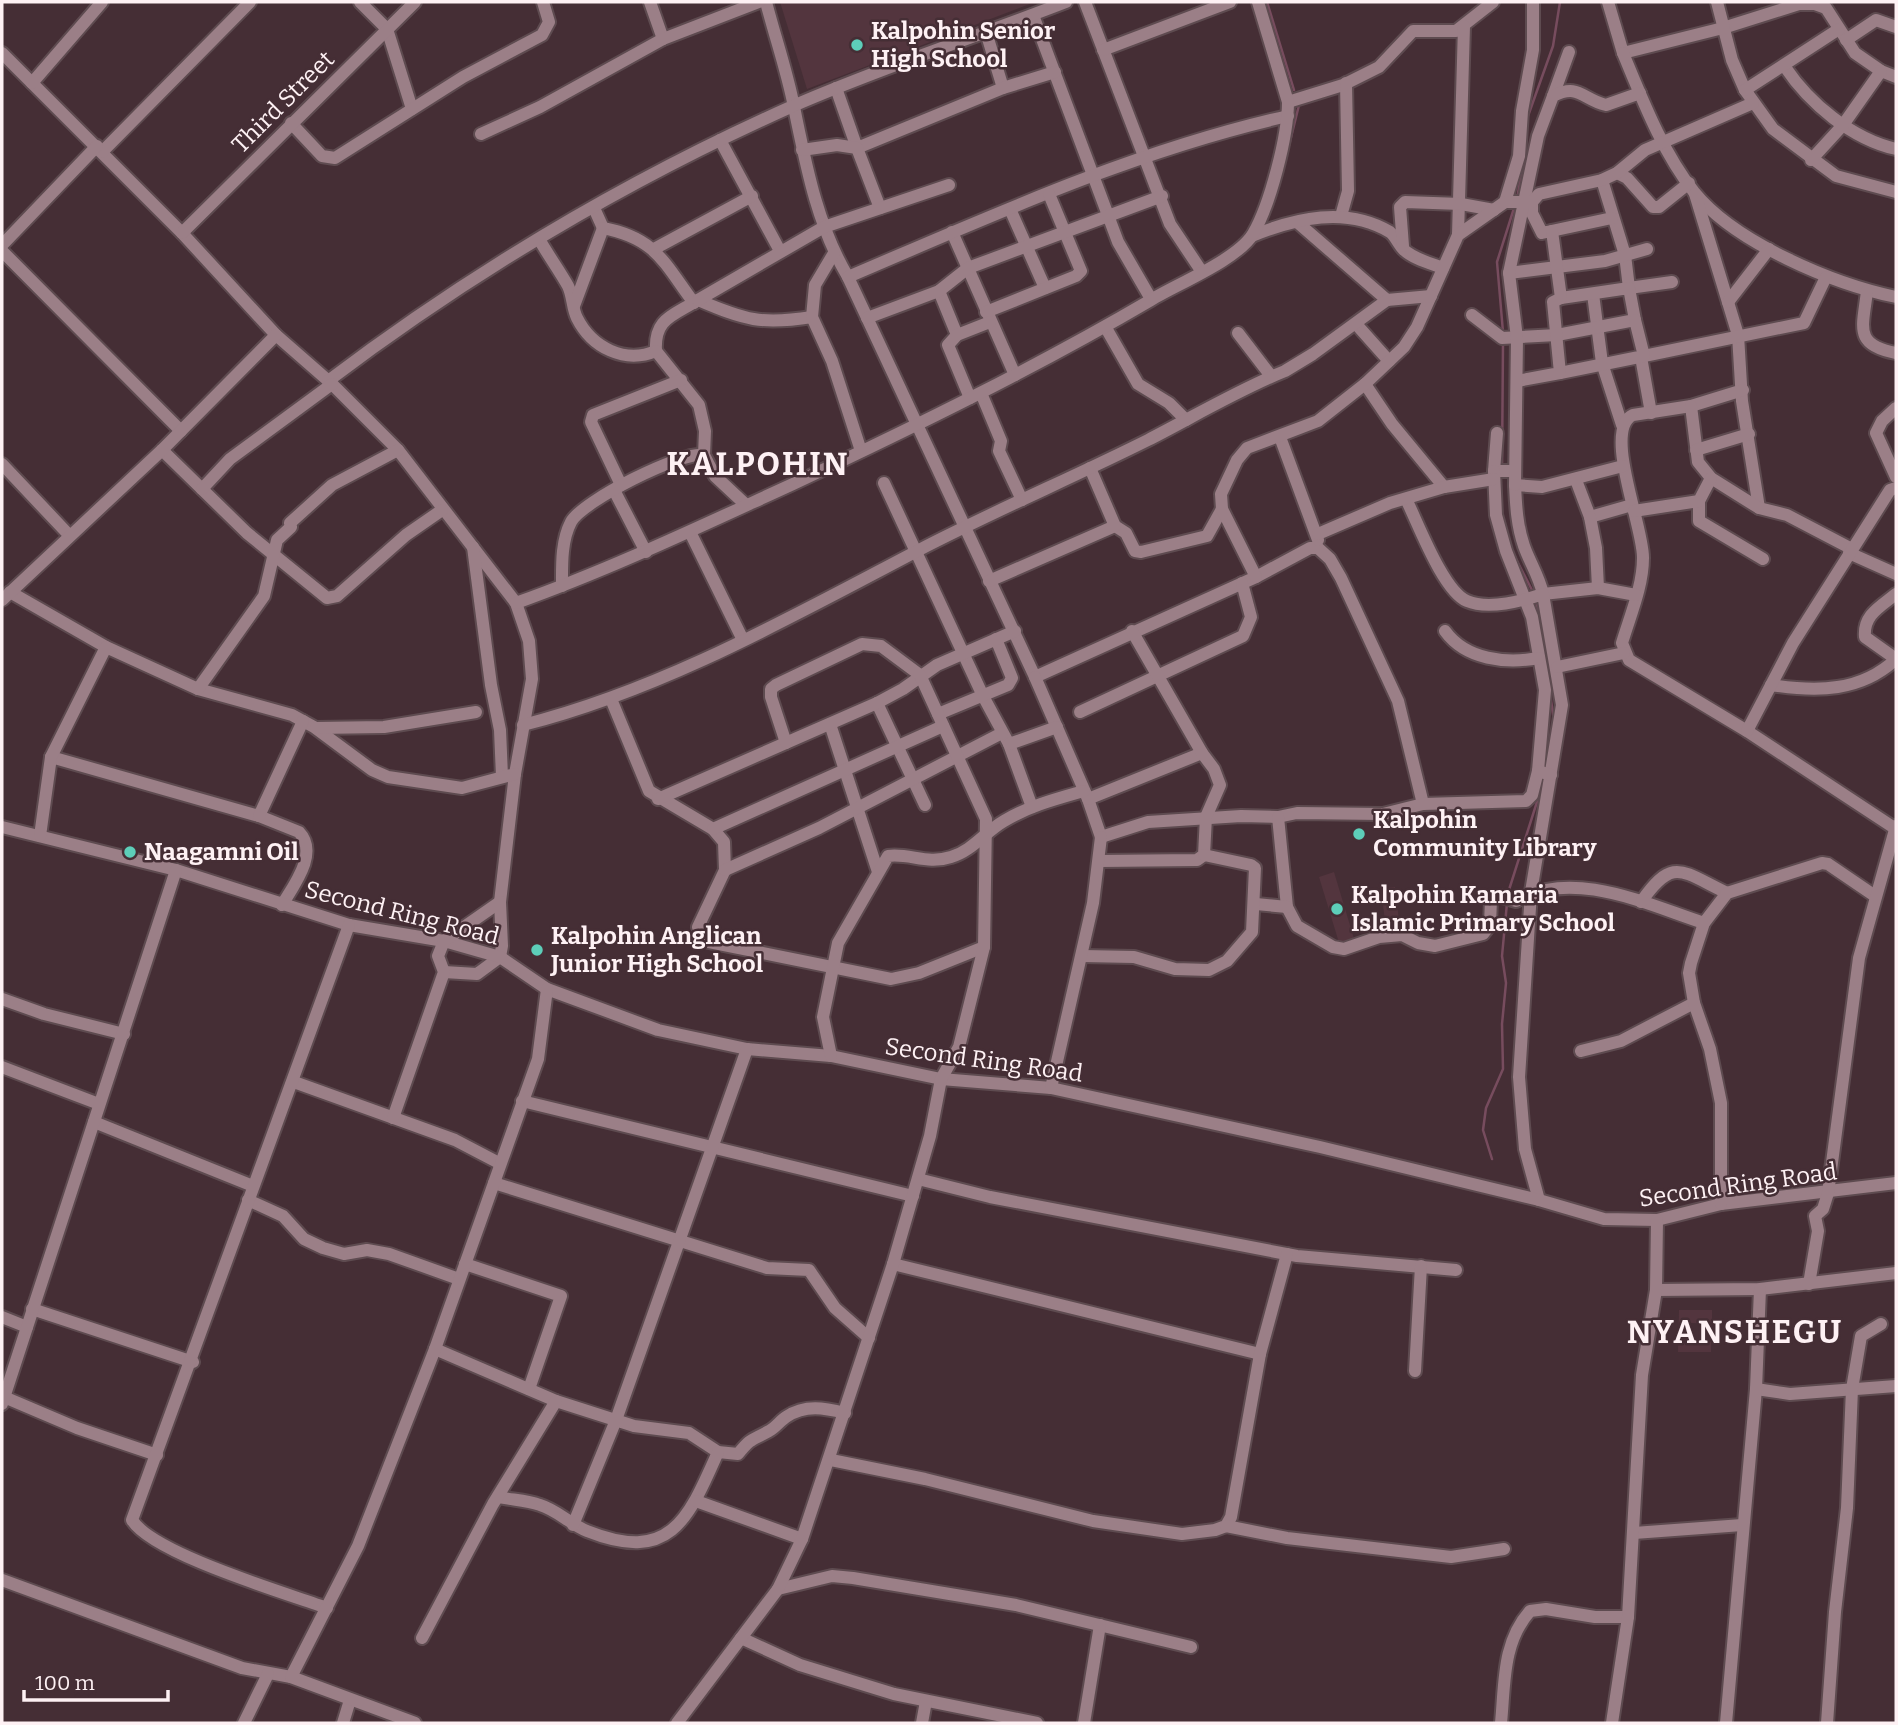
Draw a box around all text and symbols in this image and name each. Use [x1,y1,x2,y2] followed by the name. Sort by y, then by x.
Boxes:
[871,17,1055,73] place label: Kalpohin Senior High School
[849,37,865,53] marker: Kalpohin Senior High School
[226,45,340,159] street label: Third Street
[666,445,850,483] district label: KALPOHIN
[1373,806,1597,862] place label: Kalpohin Community Library
[1351,826,1367,842] marker: Kalpohin Community Library
[144,838,299,866] place label: Naagamni Oil
[122,844,138,860] marker: Naagamni Oil
[302,875,502,951] street label: Second Ring Road
[1351,881,1616,937] place label: Kalpohin Kamaria Islamic Primary School
[1329,901,1345,917] marker: Kalpohin Kamaria Islamic Primary School
[549,922,764,978] place label: Kalpohin Anglican Junior High School
[529,942,545,958] marker: Kalpohin Anglican Junior High School
[883,1032,1085,1088] street label: Second Ring Road
[1637,1157,1839,1213] street label: Second Ring Road
[1627,1313,1843,1351] district label: NYANSHEGU
[24,1658,168,1702] scale bar
[35,1670,95,1696] text: 100 m

